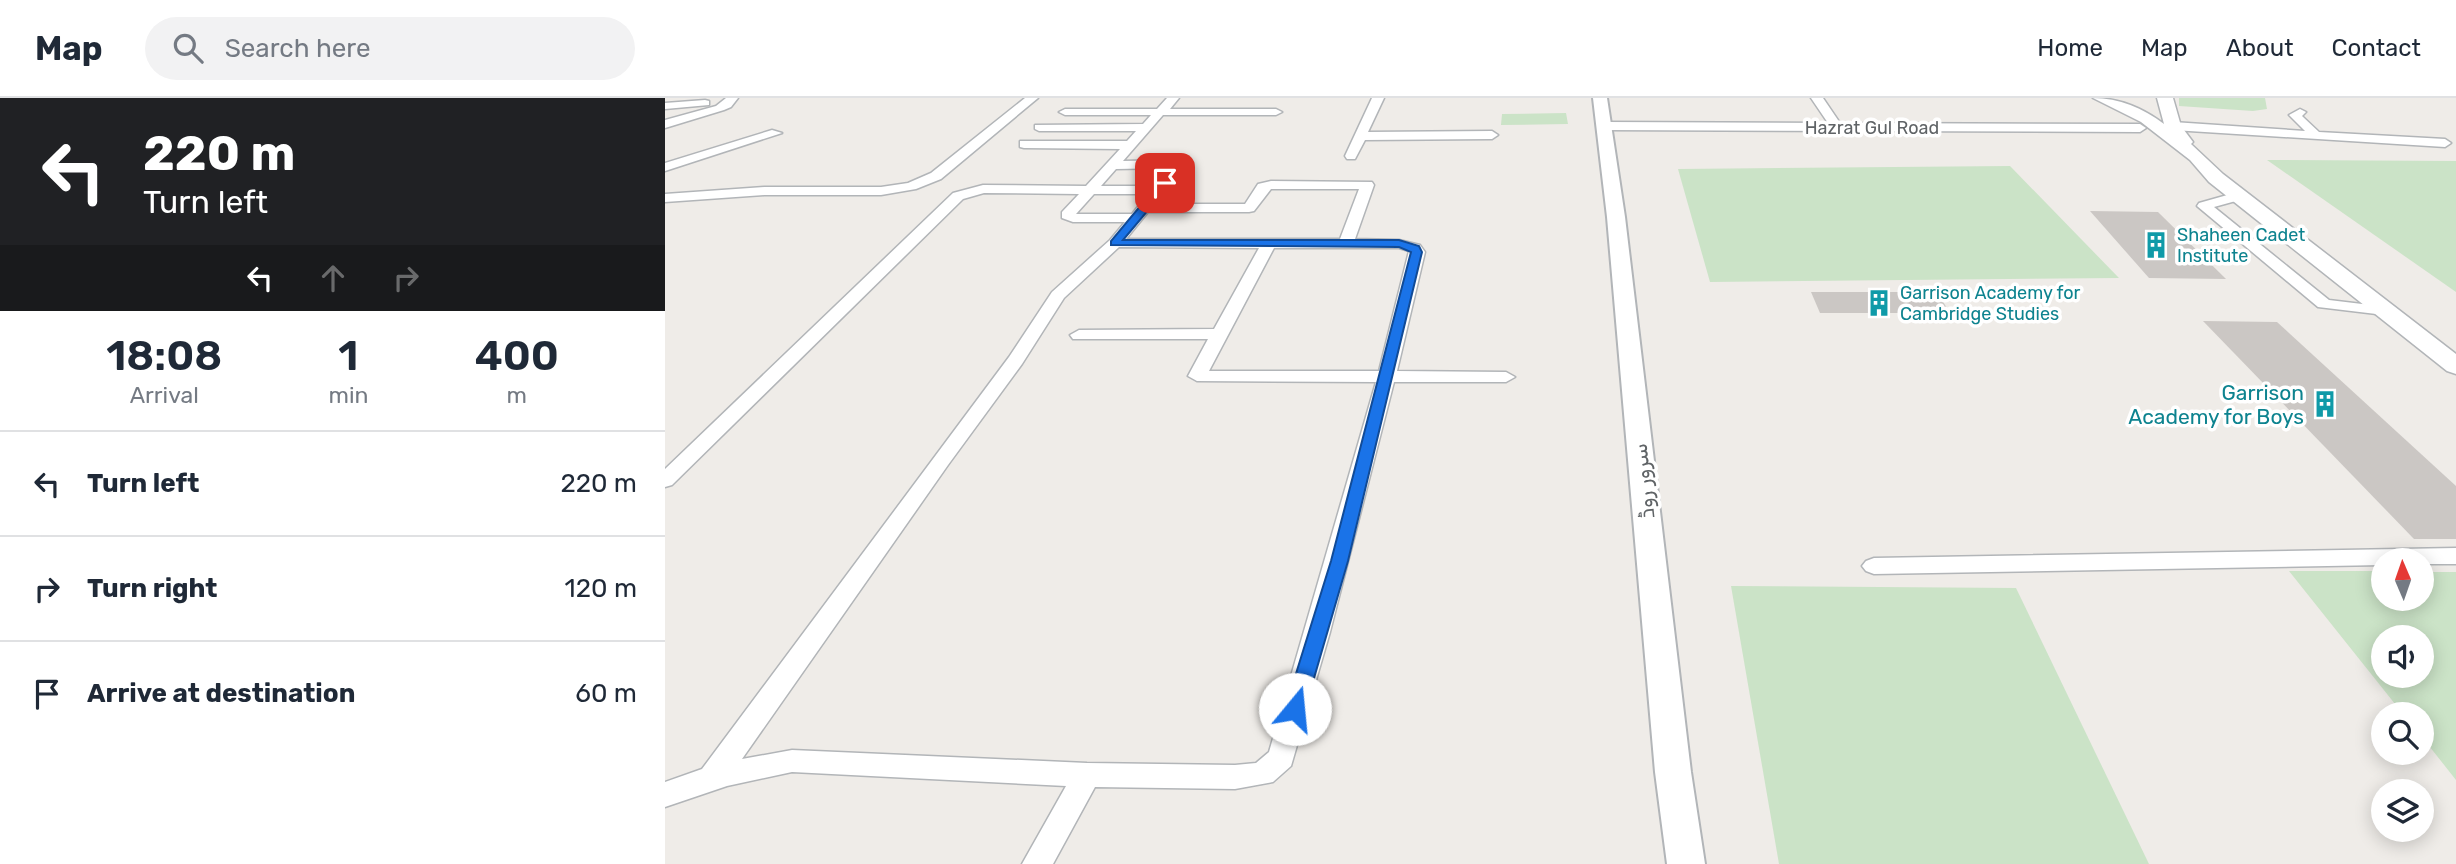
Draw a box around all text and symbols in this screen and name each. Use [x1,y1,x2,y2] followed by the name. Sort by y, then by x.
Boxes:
[145,17,635,80] search box
[35,29,103,68] text: Map
[169,29,207,67] icon: search
[225,33,370,64] text: Search here
[2037,34,2103,62] text: Home
[2141,34,2188,62] text: Map
[2226,34,2294,62] text: About
[2332,34,2421,62] text: Contact
[1805,117,1939,139] street label: Hazrat Gul Road
[143,124,295,182] text: 220 m
[28,126,119,217] icon: left
[1135,153,1195,213] pin
[1146,164,1184,202] icon: arrive
[143,183,268,221] text: Turn left
[2177,224,2305,267] place label: Shaheen Cadet Institute
[2141,230,2171,260] building icon: Shaheen Cadet Institute
[241,259,279,297] icon: left
[314,259,352,297] icon: ahead
[387,259,425,297] icon: right
[1900,282,2081,325] place label: Garrison Academy for Cambridge Studies
[1864,288,1894,318] building icon: Garrison Academy for Cambridge Studies
[106,331,222,381] text: 18:08
[338,331,358,381] text: 1
[475,331,559,381] text: 400
[2128,380,2304,429] place label: Garrison Academy for Boys
[130,381,199,409] text: Arrival
[328,381,368,409] text: min
[506,381,527,409] text: m
[2310,389,2340,419] building icon: Garrison Academy for Boys
[1627,442,1660,520] street label: سرور روڈ
[28,465,66,503] icon: left
[87,468,199,499] text: Turn left
[560,468,637,499] text: 220 m
[2371,548,2434,611] north arrow
[2371,548,2434,842] map controls
[28,570,66,608] icon: right
[87,573,217,604] text: Turn right
[565,573,637,604] text: 120 m
[2371,625,2434,688] button: sound
[1258,672,1332,746] position arrow
[28,675,66,713] icon: arrive
[87,678,355,709] text: Arrive at destination
[575,678,637,709] text: 60 m
[2371,702,2434,765] button: search
[2371,779,2434,842] button: layers

